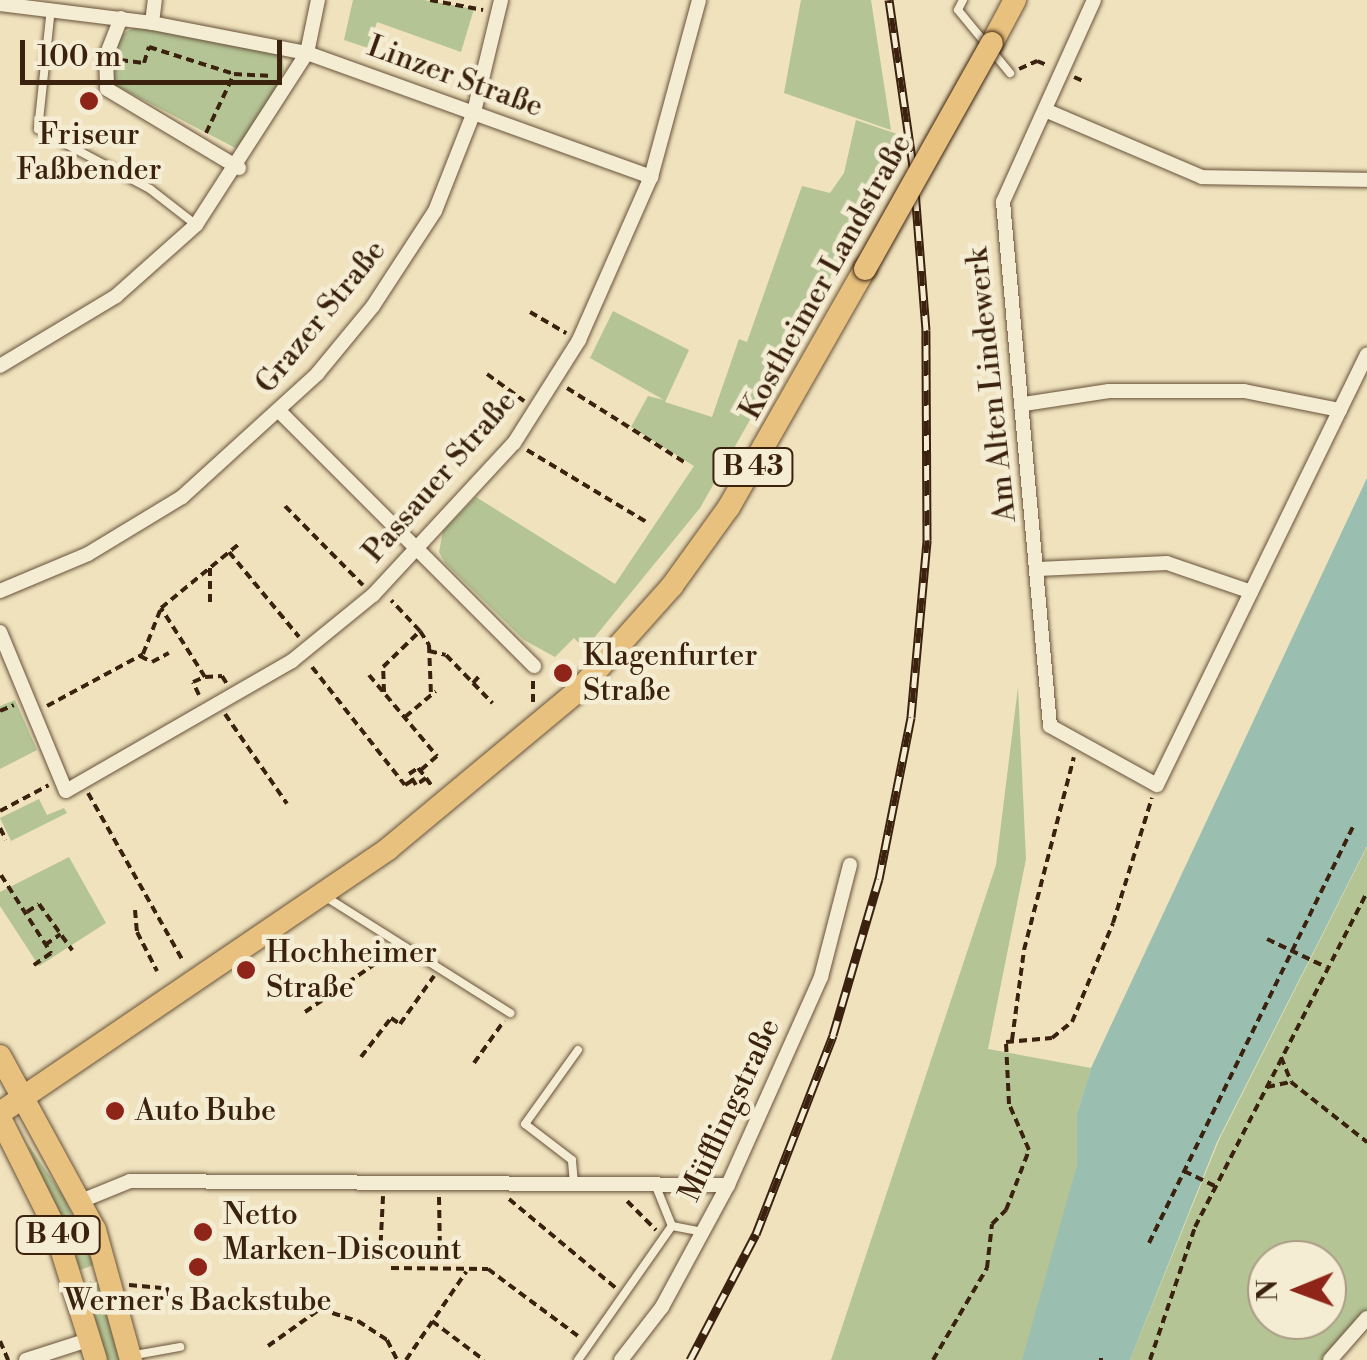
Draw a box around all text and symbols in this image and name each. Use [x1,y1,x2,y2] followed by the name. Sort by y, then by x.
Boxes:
[25,20,288,82] scale bar
[362,29,548,125] street label: Linzer Straße
[37,38,121,76] text: 100 m
[78,90,100,112] marker: Friseur Faßbender
[16,117,162,188] place label: Friseur Faßbender
[733,128,919,426] street label: Kostheimer Landstraße
[248,233,394,401] street label: Grazer Straße
[960,246,1024,524] street label: Am Alten Lindewerk
[356,384,524,570] street label: Passauer Straße
[710,444,796,490] road number: B 43
[583,638,757,708] place label: Klagenfurter Straße
[552,662,574,684] marker: Klagenfurter Straße
[266,935,437,1006] place label: Hochheimer Straße
[235,959,257,981] marker: Hochheimer Straße
[672,1013,788,1207] street label: Müfflingstraße
[135,1093,276,1129] place label: Auto Bube
[104,1100,126,1122] marker: Auto Bube
[223,1197,462,1268] place label: Netto Marken-Discount
[15,1212,100,1258] road number: B 40
[192,1221,214,1243] marker: Netto Marken-Discount
[1247,1240,1347,1340] north arrow
[187,1256,209,1278] marker: Werner's Backstube
[1251,1279,1286,1302] text: N
[64,1283,332,1319] place label: Werner's Backstube

